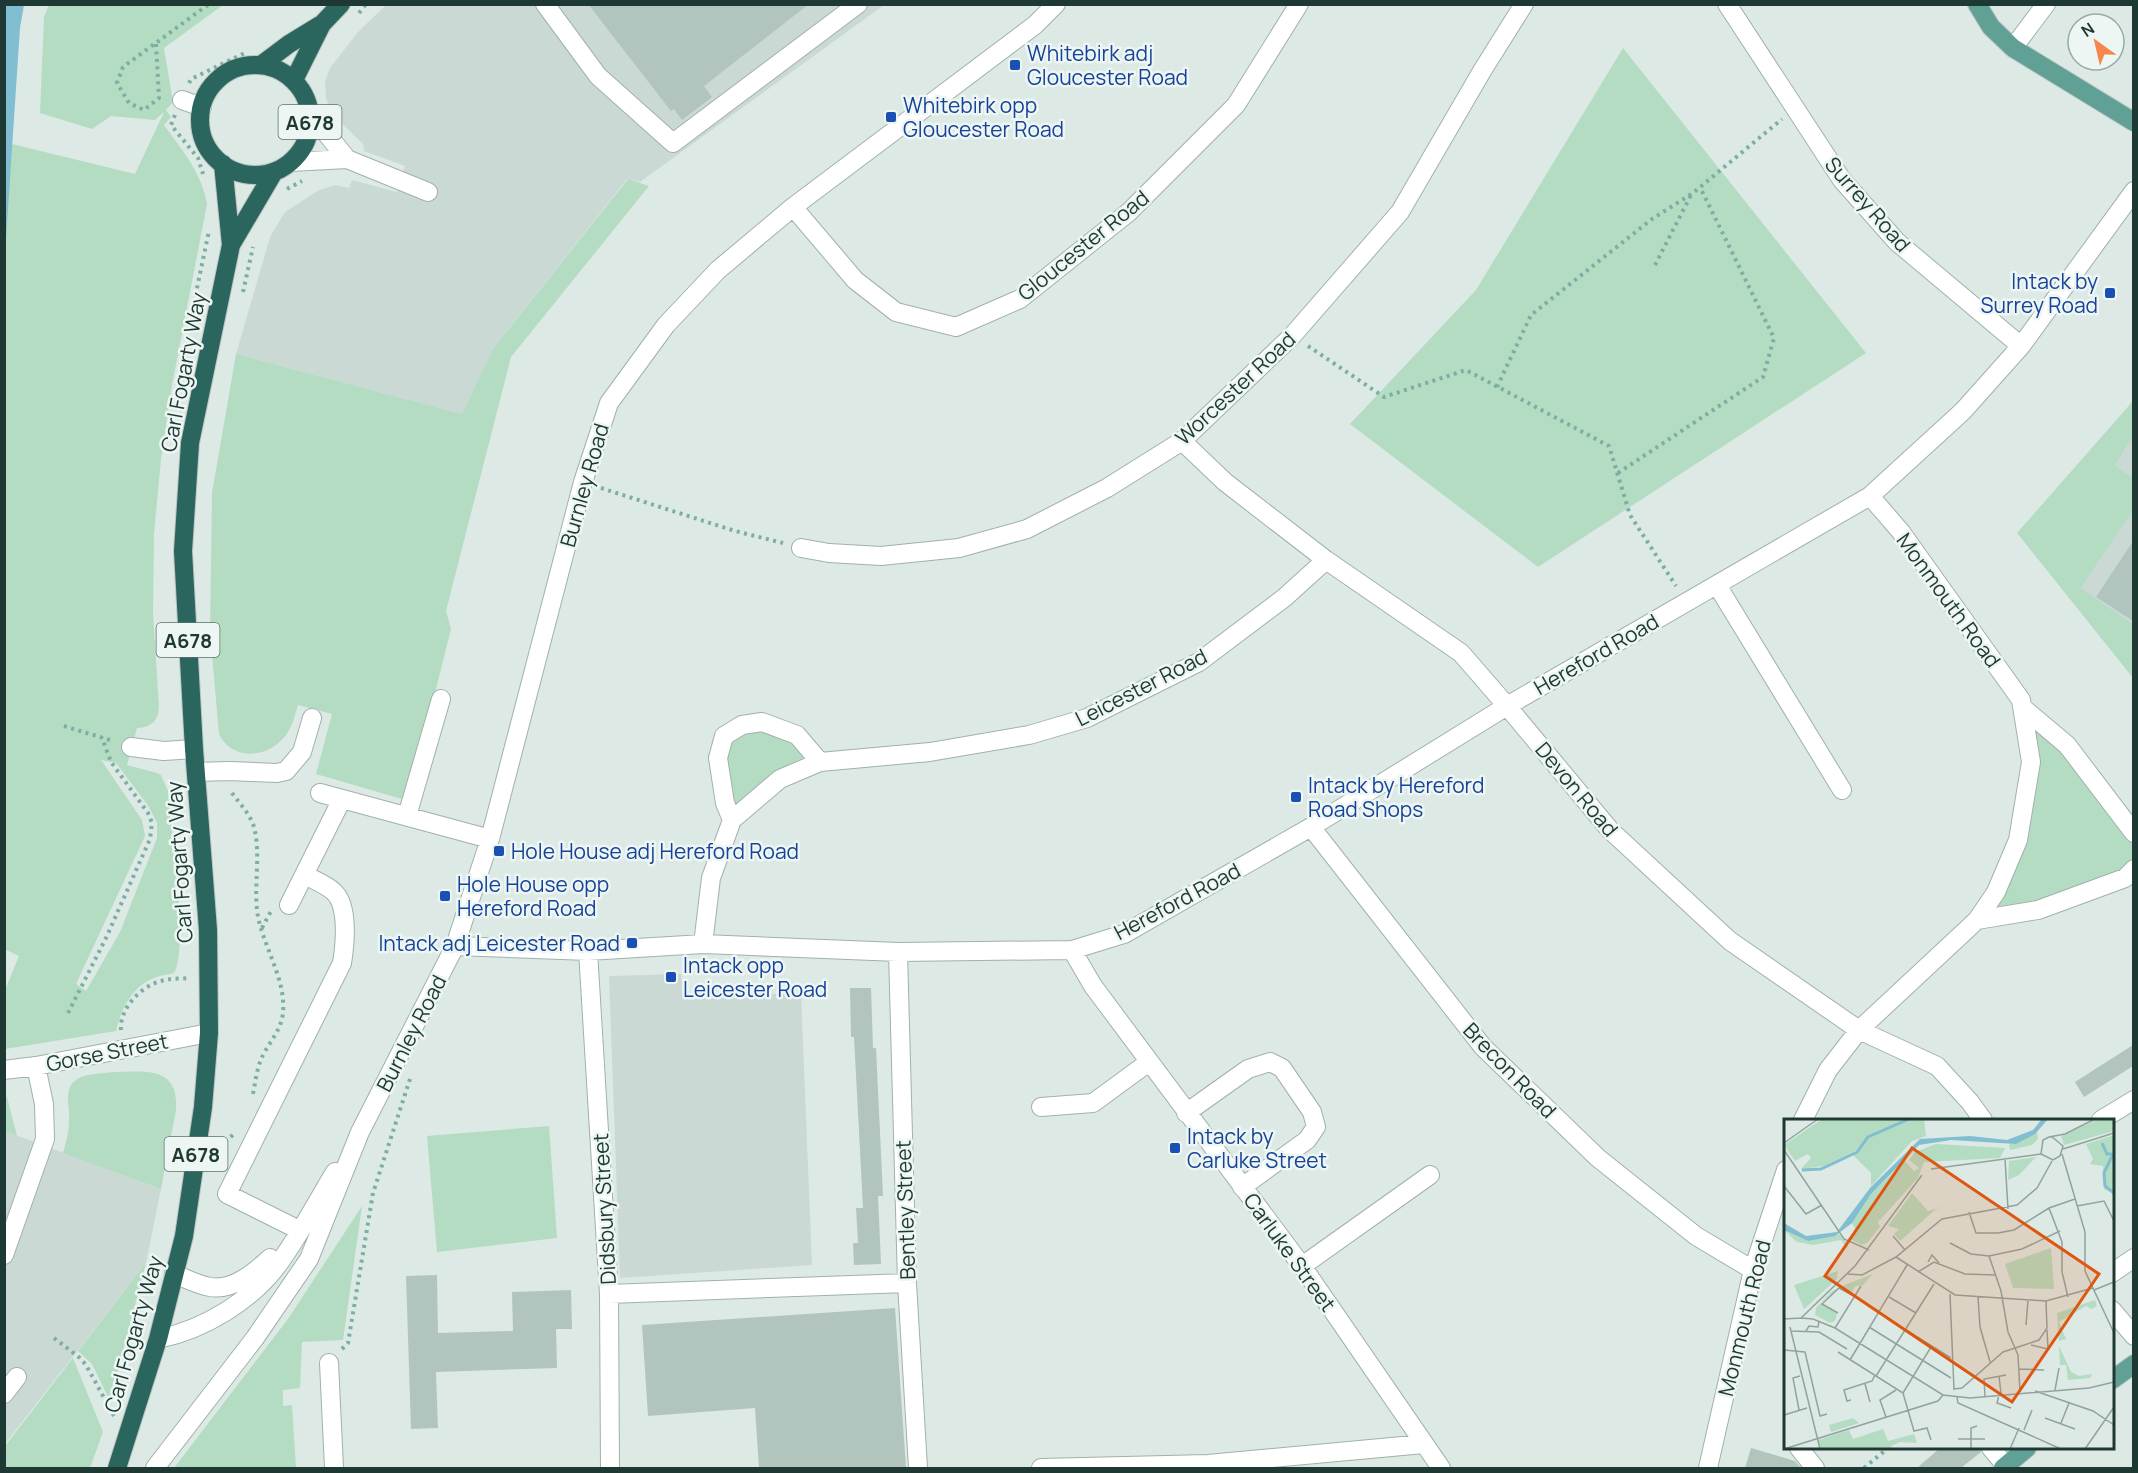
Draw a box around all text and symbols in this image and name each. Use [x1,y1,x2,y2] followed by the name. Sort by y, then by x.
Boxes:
[2066,12,2126,72] north arrow
[2077,17,2099,42] text: N
[1027,39,1188,91] place label: Whitebirk adj Gloucester Road
[1008,58,1022,72] marker: Whitebirk adj Gloucester Road
[903,91,1064,143] place label: Whitebirk opp Gloucester Road
[278,105,342,139] road number: A678
[884,110,898,124] marker: Whitebirk opp Gloucester Road
[1819,150,1917,258] street label: Surrey Road
[1012,183,1154,307] street label: Gloucester Road
[1981,267,2098,319] place label: Intack by Surrey Road
[2103,286,2117,300] marker: Intack by Surrey Road
[154,290,212,454] street label: Carl Fogarty Way
[1169,325,1301,451] street label: Worcester Road
[553,420,615,550] street label: Burnley Road
[1891,527,2007,673] street label: Monmouth Road
[1529,607,1663,701] street label: Hereford Road
[156,623,219,657] road number: A678
[1070,642,1212,732] street label: Leicester Road
[1529,736,1625,842] street label: Devon Road
[1308,771,1484,823] place label: Intack by Hereford Road Shops
[159,780,199,944] street label: Carl Fogarty Way
[1289,790,1303,804] marker: Intack by Hereford Road Shops
[511,837,799,865] place label: Hole House adj Hereford Road
[492,844,506,858] marker: Hole House adj Hereford Road
[1109,856,1245,946] street label: Hereford Road
[457,870,609,922] place label: Hole House opp Hereford Road
[438,889,452,903] marker: Hole House opp Hereford Road
[378,929,620,957] place label: Intack adj Leicester Road
[625,936,639,950] marker: Intack adj Leicester Road
[683,951,827,1003] place label: Intack opp Leicester Road
[370,970,452,1096] street label: Burnley Road
[664,970,678,984] marker: Intack opp Leicester Road
[1457,1016,1563,1124] street label: Brecon Road
[44,1026,170,1078] street label: Gorse Street
[1784,1119,2114,1449] inset map
[1187,1122,1327,1174] place label: Intack by Carluke Street
[586,1132,622,1286] street label: Didsbury Street
[164,1137,228,1171] road number: A678
[889,1140,921,1280] street label: Bentley Street
[1168,1141,1182,1155] marker: Intack by Carluke Street
[1238,1187,1342,1317] street label: Carluke Street
[1711,1237,1777,1399] street label: Monmouth Road
[97,1252,169,1416] street label: Carl Fogarty Way

